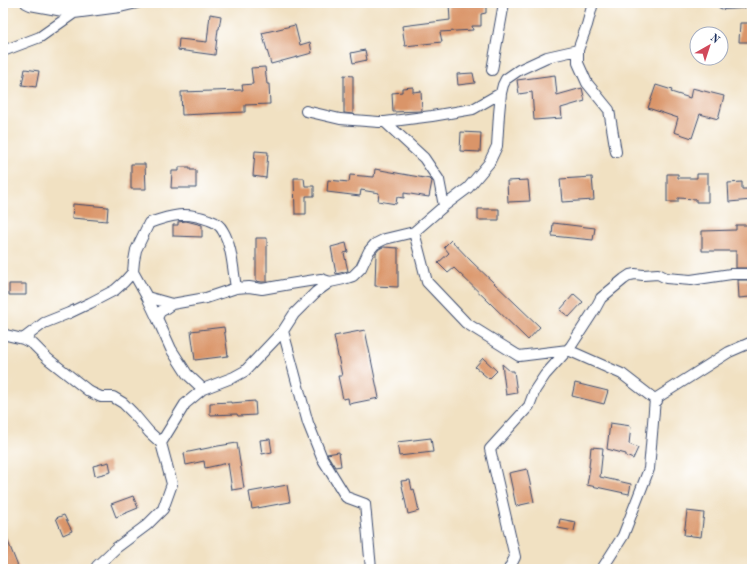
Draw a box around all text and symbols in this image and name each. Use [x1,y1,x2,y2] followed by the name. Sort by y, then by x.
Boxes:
[689,26,729,66] north arrow
[708,32,722,47] text: N

